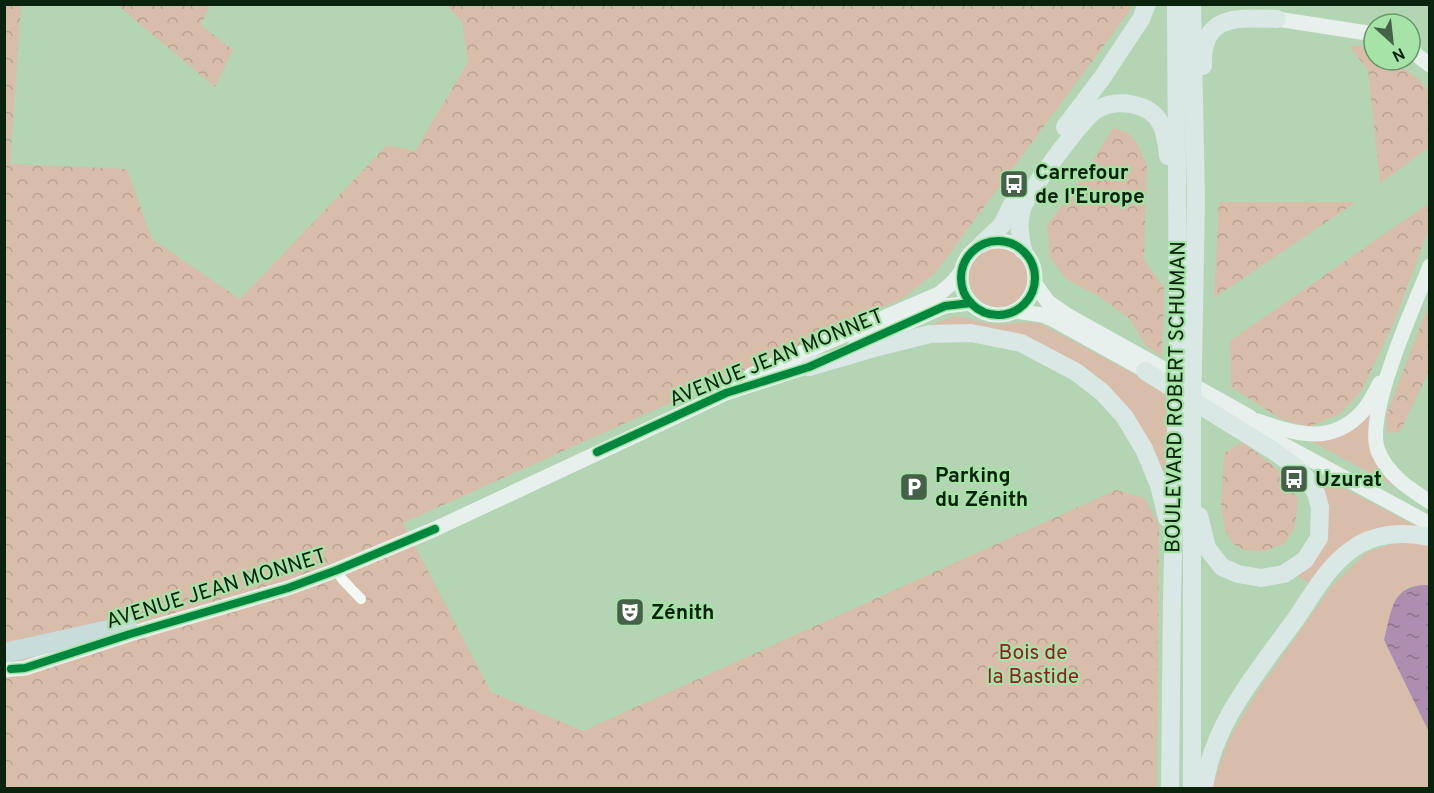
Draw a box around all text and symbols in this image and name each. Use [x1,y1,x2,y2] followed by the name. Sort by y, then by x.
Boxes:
[1362,12,1422,72] north arrow
[1388,42,1408,65] text: N
[1035,160,1145,211] place label: Carrefour de l'Europe
[998,168,1030,200] bus stop icon: Carrefour de l'Europe
[1160,241,1193,553] street label: BOULEVARD ROBERT SCHUMAN
[665,303,888,414] street label: AVENUE JEAN MONNET
[935,463,1028,514] place label: Parking du Zénith
[1278,463,1310,495] bus stop icon: Uzurat
[1315,467,1382,494] place label: Uzurat
[898,471,930,503] parking icon: Parking du Zénith
[103,543,330,636] street label: AVENUE JEAN MONNET
[614,596,646,628] theatre icon: Zénith
[651,600,714,627] place label: Zénith
[987,640,1079,691] park label: Bois de la Bastide

